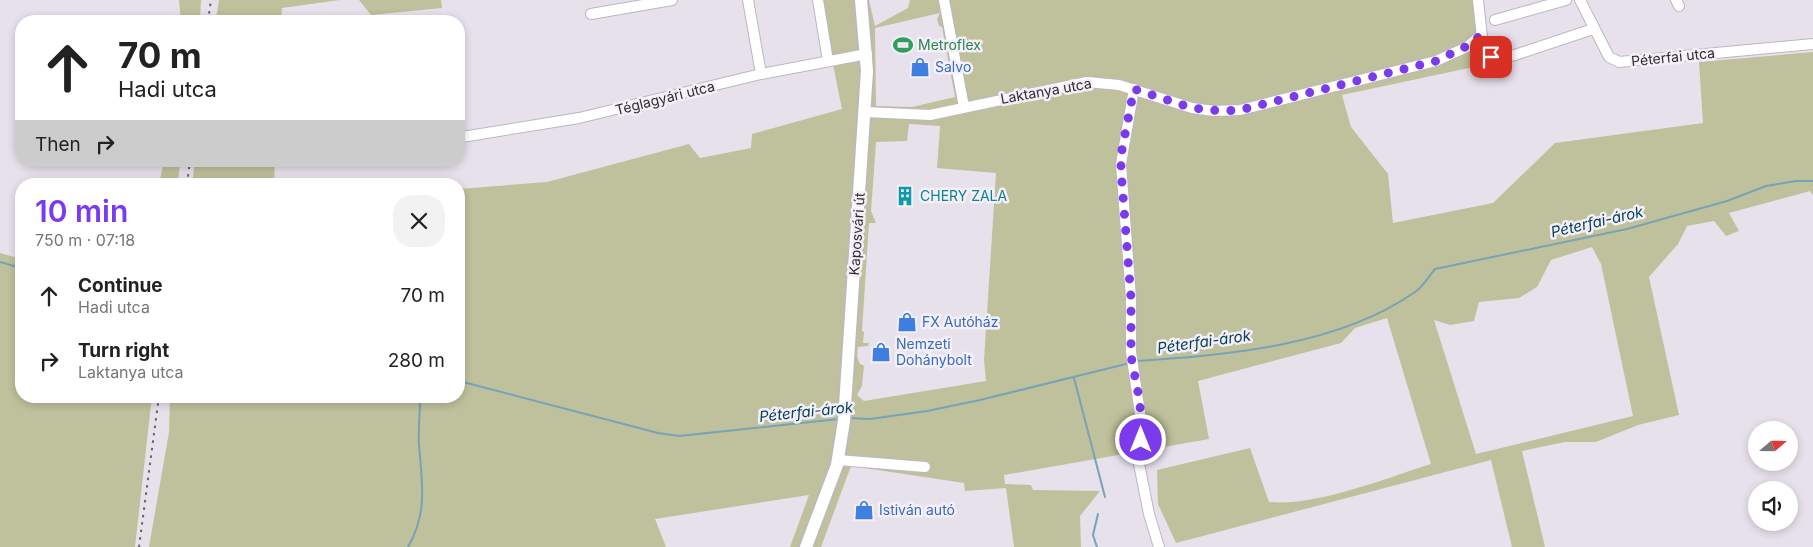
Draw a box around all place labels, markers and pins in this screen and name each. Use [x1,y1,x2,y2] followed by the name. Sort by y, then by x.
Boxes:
[892,34,914,56] sports icon: Metroflex
[918,36,981,53] place label: Metroflex
[1470,36,1512,78] pin
[909,56,931,78] shop icon: Salvo
[935,58,971,75] place label: Salvo
[894,185,916,207] building icon: CHERY ZALA
[920,187,1008,204] place label: CHERY ZALA
[896,311,918,333] shop icon: FX Autóház
[922,313,998,330] place label: FX Autóház
[896,335,972,368] place label: Nemzeti Dohánybolt
[870,341,892,363] shop icon: Nemzeti Dohánybolt
[853,499,875,521] shop icon: Istiván autó
[879,501,955,518] place label: Istiván autó

